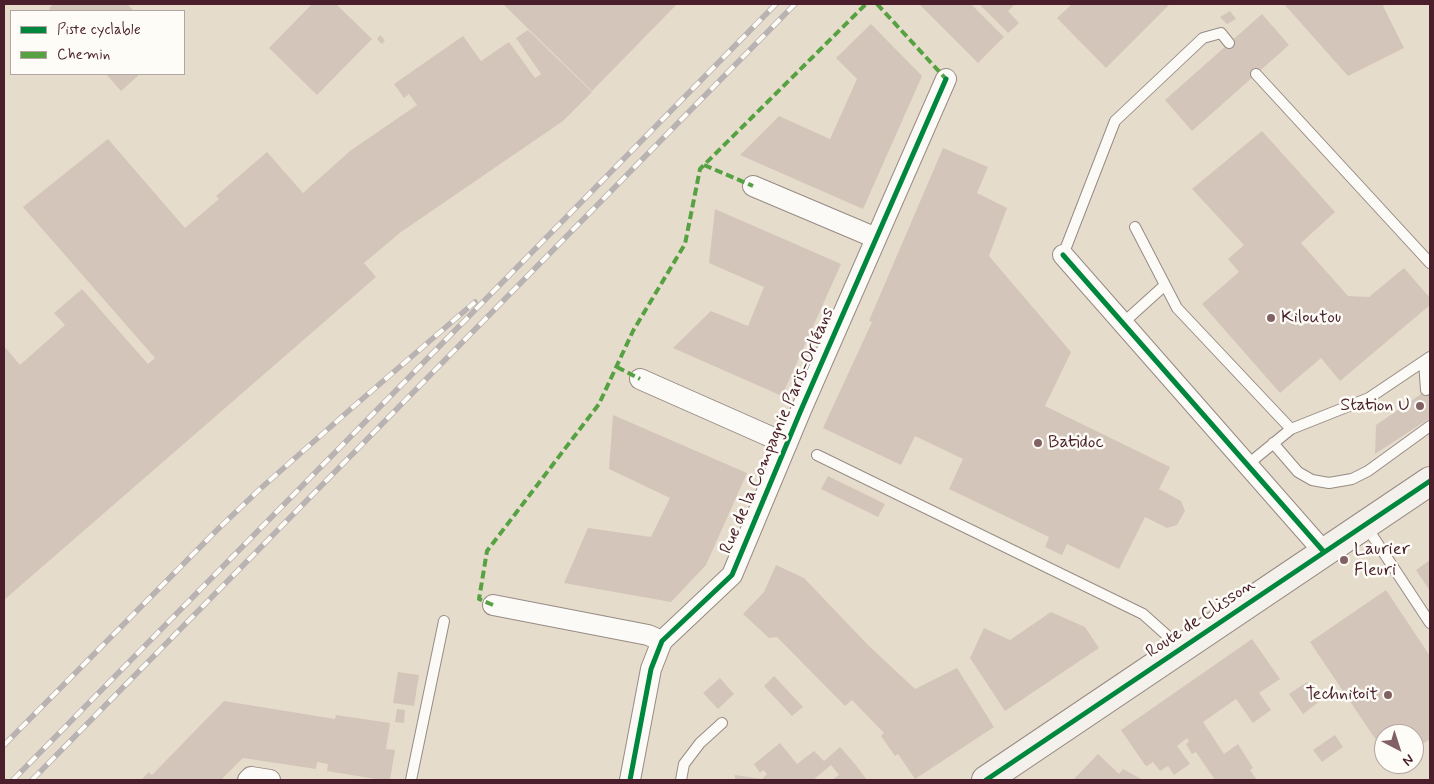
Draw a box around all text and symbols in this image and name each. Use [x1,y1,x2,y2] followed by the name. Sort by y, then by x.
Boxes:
[10,10,185,75] legend
[57,20,141,40] text: Piste cyclable
[57,45,110,65] text: Chemin
[716,305,840,557] street label: Rue de la Compagnie Paris-Orléans
[1281,307,1341,329] place label: Kiloutou
[1265,312,1277,324] marker: Kiloutou
[1340,395,1410,417] place label: Station U
[1414,400,1426,412] marker: Station U
[1048,432,1104,454] place label: Batidoc
[1032,437,1044,449] marker: Batidoc
[1354,539,1410,582] place label: Laurier Fleuri
[1338,554,1350,566] marker: Laurier Fleuri
[1142,575,1260,663] street label: Route de Clisson
[1305,684,1378,706] place label: Technitoit
[1382,689,1394,701] marker: Technitoit
[1374,724,1424,774] north arrow
[1399,750,1417,770] text: N

